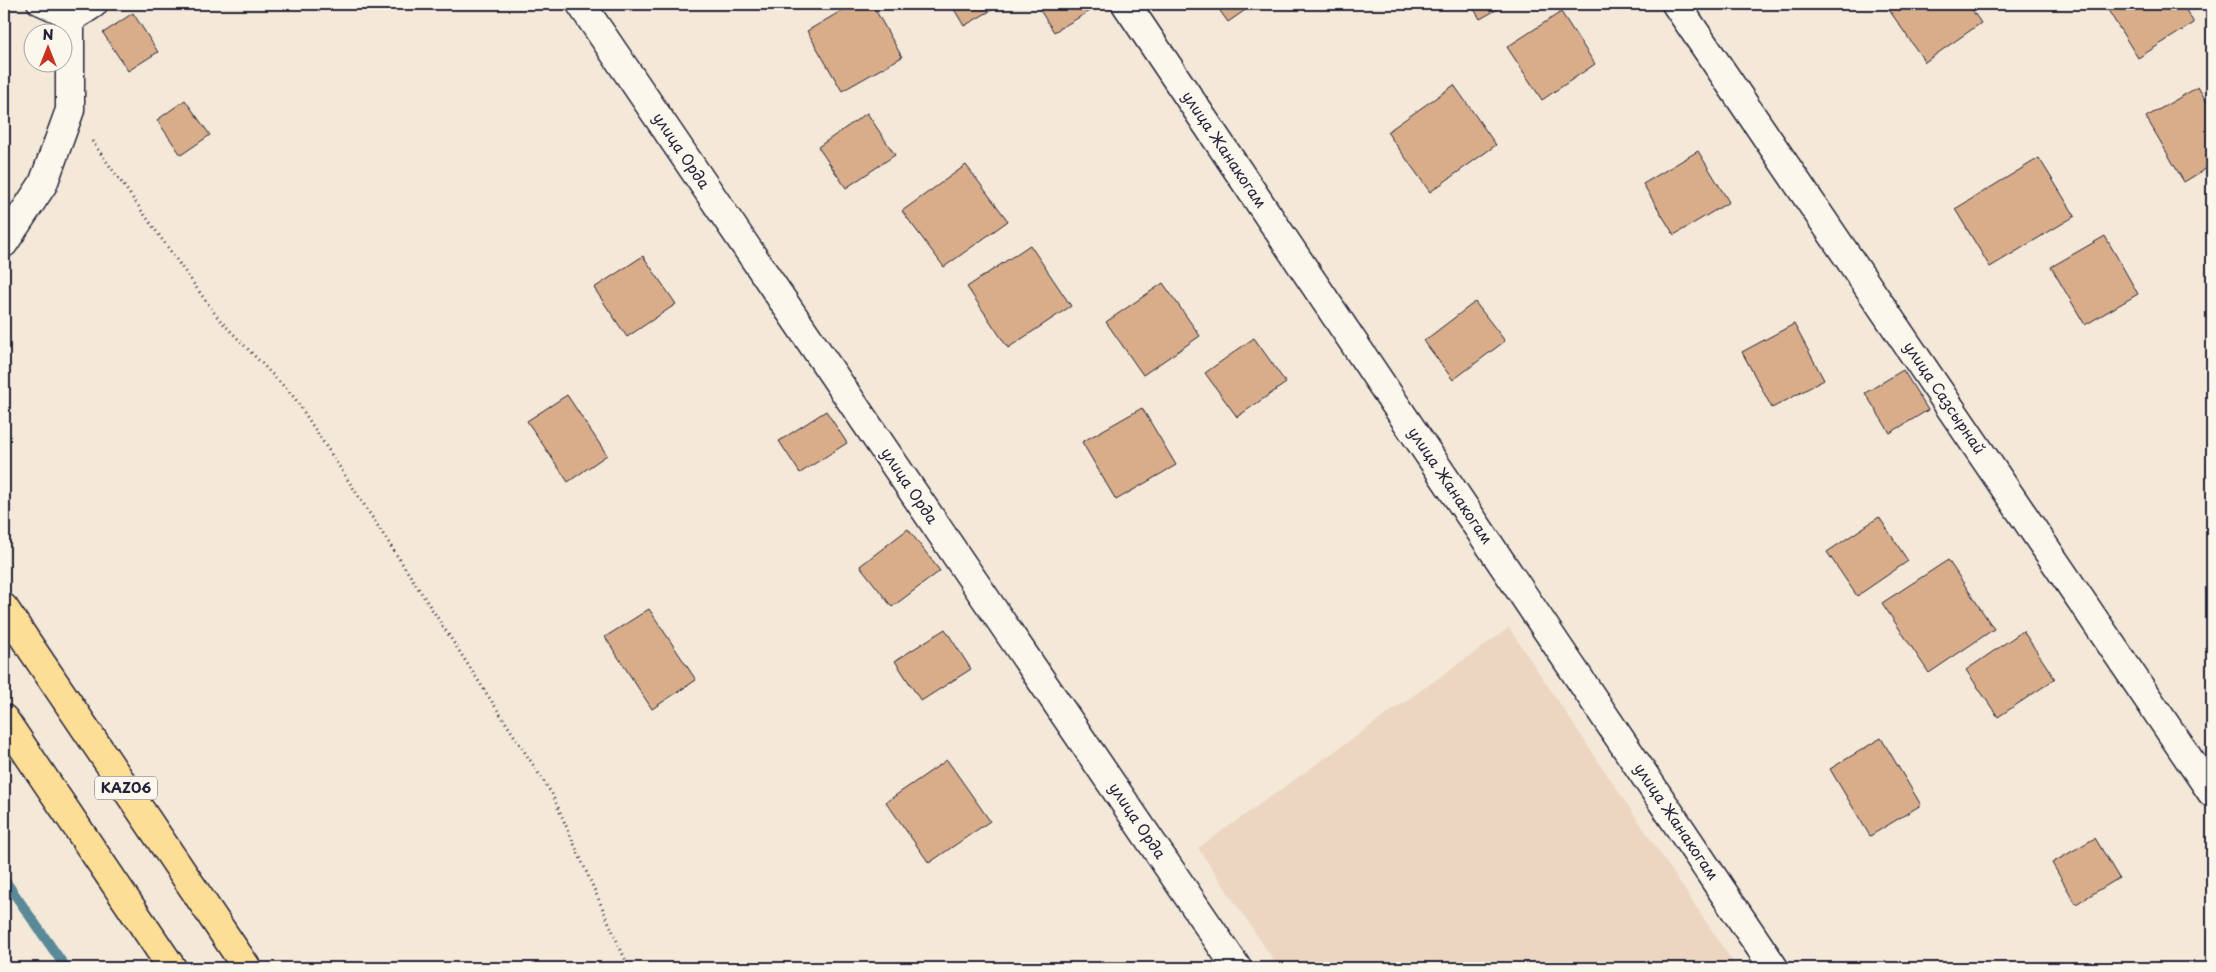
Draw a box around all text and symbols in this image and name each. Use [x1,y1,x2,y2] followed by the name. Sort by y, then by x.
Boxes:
[22,22,72,72] north arrow
[42,24,54,45] text: N
[1177,86,1273,213] street label: улица Жанакогам
[648,107,717,194] street label: улица Орда
[1899,336,1992,458] street label: улица Сазсырнай
[1403,422,1499,549] street label: улица Жанакогам
[876,442,945,529] street label: улица Орда
[1629,758,1725,885] street label: улица Жанакогам
[95,776,157,800] road number: KАZ06
[1104,777,1173,864] street label: улица Орда

